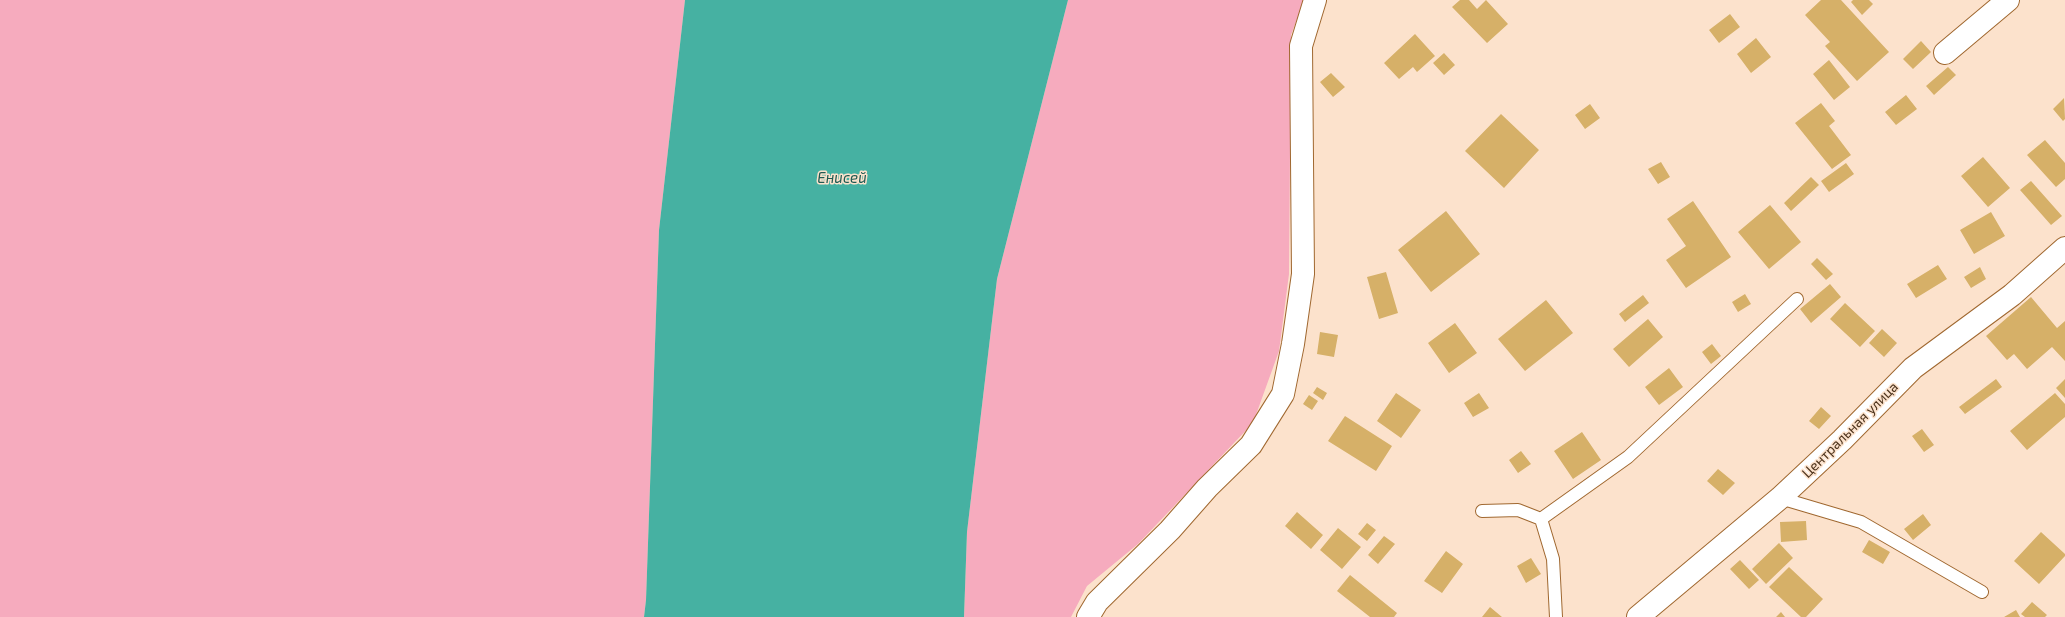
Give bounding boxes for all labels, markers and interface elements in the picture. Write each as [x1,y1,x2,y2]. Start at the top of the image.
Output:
water label: Енисей [817,169,867,187]
street label: Центральная улица [1798,378,1902,482]

